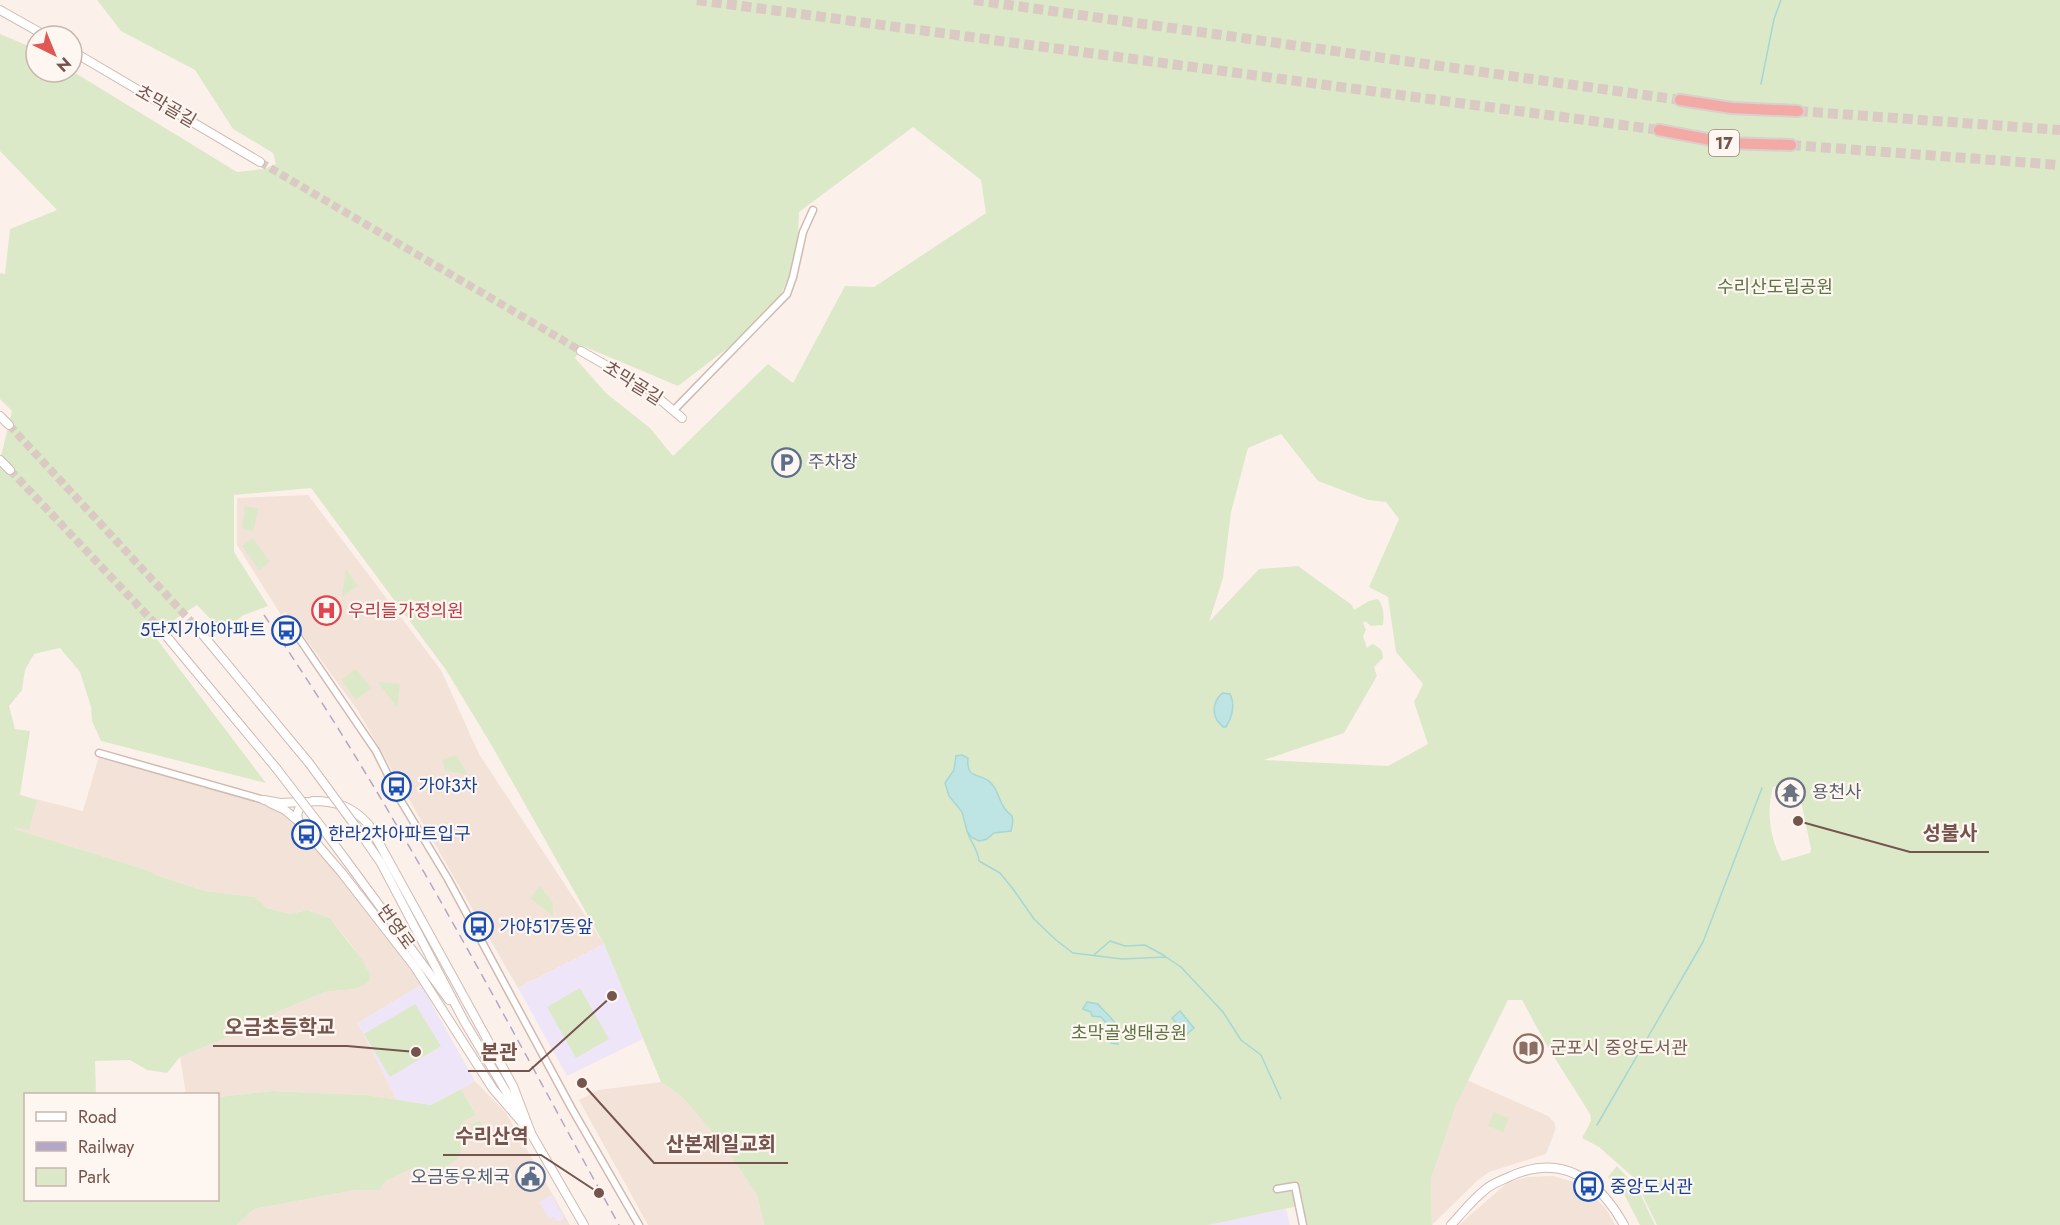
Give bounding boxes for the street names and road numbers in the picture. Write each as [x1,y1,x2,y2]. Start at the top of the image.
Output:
street label: 초막골길 [131,78,201,134]
road number: 17 [1709,130,1739,156]
street label: 초막골길 [598,354,668,412]
street label: 번영로 [371,899,421,955]

